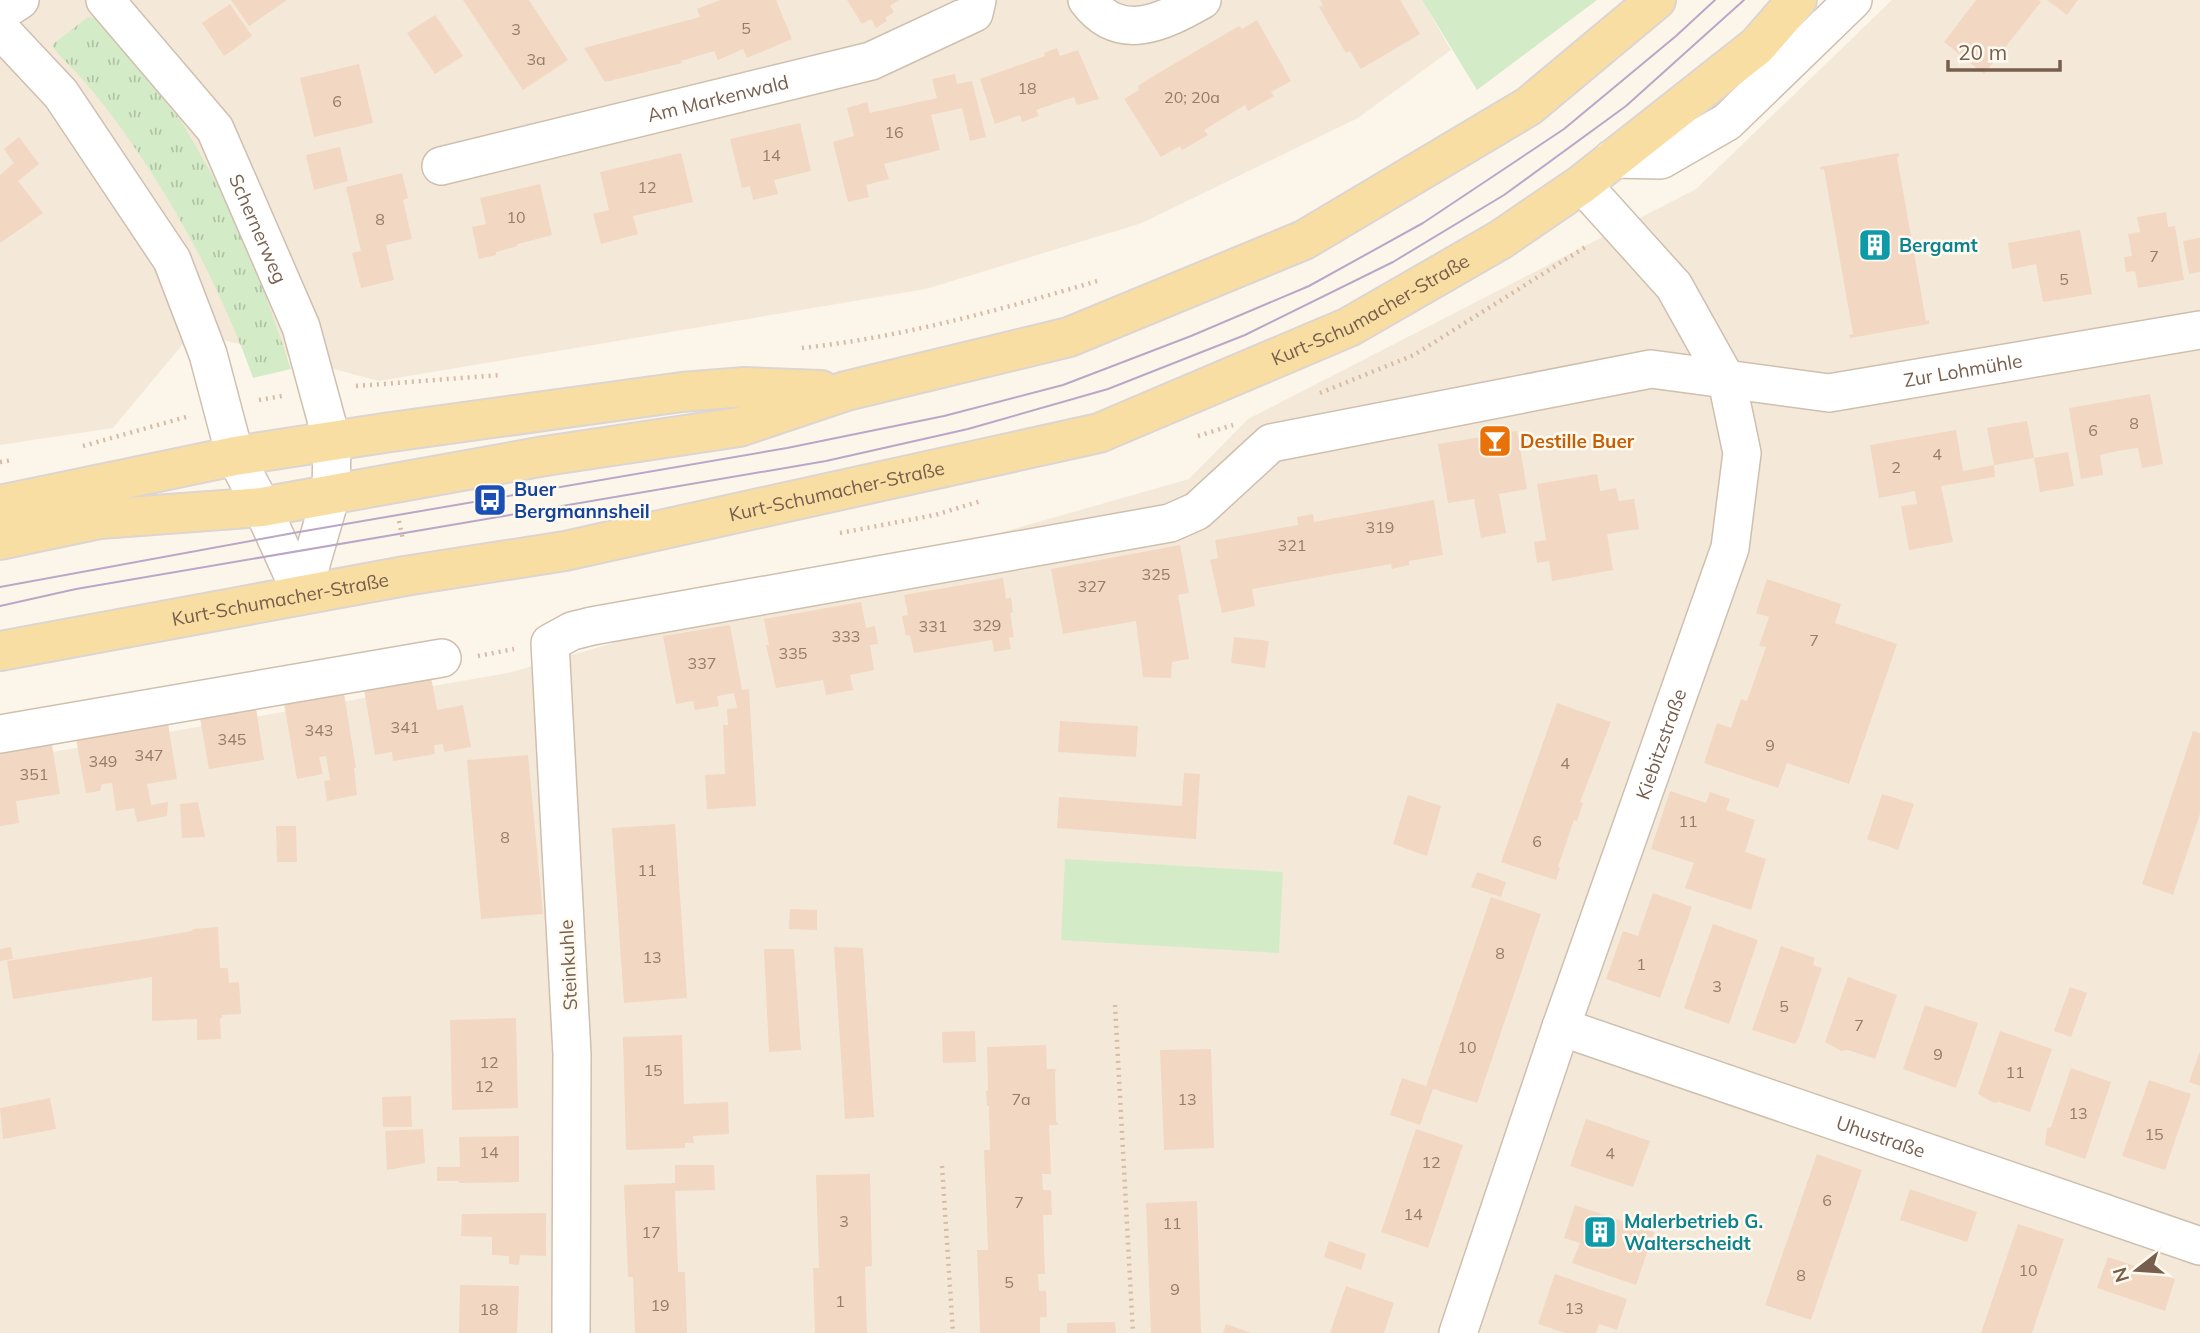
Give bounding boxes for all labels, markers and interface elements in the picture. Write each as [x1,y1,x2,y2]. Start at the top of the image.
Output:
house number: 5 [741,18,751,38]
house number: 3 [511,19,521,39]
scale bar [1948,28,2060,72]
text: 20 m [1958,39,2007,65]
house number: 3a [526,49,546,69]
street label: Am Markenwald [645,70,791,127]
house number: 18 [1017,78,1037,98]
house number: 20; 20a [1164,87,1220,107]
house number: 6 [332,91,342,111]
house number: 16 [884,122,904,142]
house number: 14 [761,145,781,165]
street label: Schernerweg [224,170,292,287]
house number: 12 [637,177,657,197]
house number: 10 [506,207,526,227]
house number: 8 [375,209,385,229]
building icon: Bergamt [1856,226,1894,264]
place label: Bergamt [1899,233,1978,257]
house number: 7 [2149,246,2159,266]
street label: Kurt-Schumacher-Straße [1268,248,1474,371]
house number: 5 [2059,269,2069,289]
street label: Zur Lohmühle [1902,348,2024,392]
house number: 8 [2129,413,2139,433]
house number: 6 [2088,420,2098,440]
bar icon: Destille Buer [1476,422,1514,460]
place label: Destille Buer [1520,429,1635,453]
house number: 4 [1932,444,1942,464]
street label: Kurt-Schumacher-Straße [727,456,947,526]
house number: 2 [1891,457,1901,477]
place label: Buer Bergmannsheil [514,477,650,523]
bus stop icon: Buer Bergmannsheil [471,481,509,519]
house number: 319 [1366,517,1394,537]
house number: 321 [1278,535,1306,555]
house number: 325 [1142,564,1170,584]
street label: Kurt-Schumacher-Straße [170,567,391,631]
house number: 327 [1078,576,1106,596]
house number: 329 [973,615,1001,635]
house number: 331 [919,616,947,636]
house number: 333 [832,626,860,646]
house number: 7 [1809,630,1819,650]
house number: 335 [779,643,807,663]
house number: 337 [688,653,716,673]
street label: Kiebitzstraße [1630,685,1691,803]
house number: 341 [391,717,419,737]
house number: 343 [305,720,333,740]
house number: 345 [218,729,246,749]
house number: 9 [1765,735,1775,755]
house number: 347 [135,745,163,765]
house number: 349 [89,751,117,771]
house number: 4 [1560,753,1570,773]
house number: 351 [20,764,48,784]
house number: 11 [1678,811,1698,831]
house number: 8 [500,827,510,847]
house number: 6 [1532,831,1542,851]
house number: 11 [637,860,657,880]
street label: Steinkuhle [554,919,582,1011]
house number: 8 [1495,943,1505,963]
house number: 13 [642,947,662,967]
house number: 1 [1636,954,1646,974]
house number: 3 [1712,976,1722,996]
house number: 5 [1779,996,1789,1016]
house number: 7 [1854,1015,1864,1035]
house number: 10 [1457,1037,1477,1057]
house number: 9 [1933,1044,1943,1064]
house number: 12 [479,1052,499,1072]
house number: 15 [643,1060,663,1080]
house number: 11 [2005,1062,2025,1082]
house number: 12 [474,1076,494,1096]
house number: 7a [1011,1089,1031,1109]
house number: 13 [1177,1089,1197,1109]
house number: 13 [2068,1103,2088,1123]
street label: Uhustraße [1833,1110,1928,1163]
house number: 15 [2144,1124,2164,1144]
house number: 14 [479,1142,499,1162]
house number: 4 [1605,1143,1615,1163]
house number: 12 [1421,1152,1441,1172]
house number: 6 [1822,1190,1832,1210]
house number: 7 [1014,1192,1024,1212]
house number: 14 [1403,1204,1423,1224]
place label: Malerbetrieb G. Walterscheidt [1624,1209,1763,1255]
house number: 3 [839,1211,849,1231]
house number: 11 [1162,1213,1182,1233]
building icon: Malerbetrieb G. Walterscheidt [1581,1213,1619,1251]
house number: 17 [641,1222,661,1242]
north arrow [2102,1235,2172,1305]
house number: 10 [2018,1260,2038,1280]
house number: 8 [1796,1265,1806,1285]
text: N [2107,1265,2134,1285]
house number: 5 [1004,1272,1014,1292]
house number: 9 [1170,1279,1180,1299]
house number: 1 [835,1291,845,1311]
house number: 19 [650,1295,670,1315]
house number: 13 [1564,1298,1584,1318]
house number: 18 [479,1299,499,1319]

